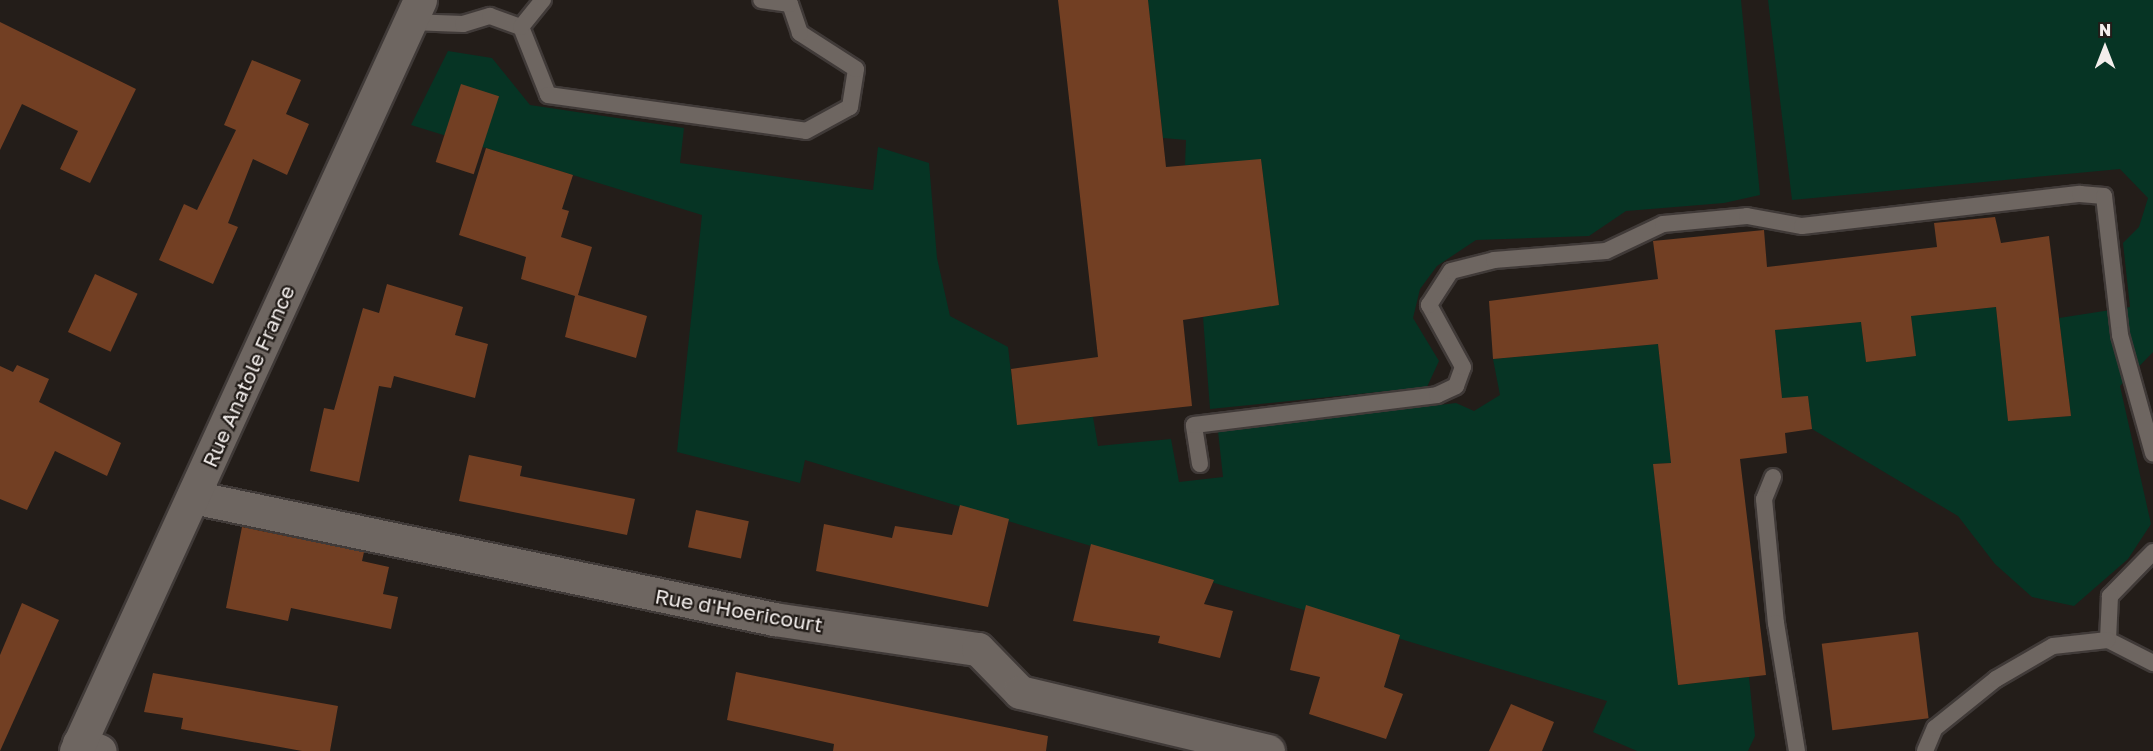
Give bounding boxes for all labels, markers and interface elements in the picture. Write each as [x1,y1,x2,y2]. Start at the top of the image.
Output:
north arrow [2075,18,2135,78]
text: N [2099,20,2111,40]
street label: Rue Anatole France [197,281,299,471]
street label: Rue d'Hoericourt [653,583,825,637]

